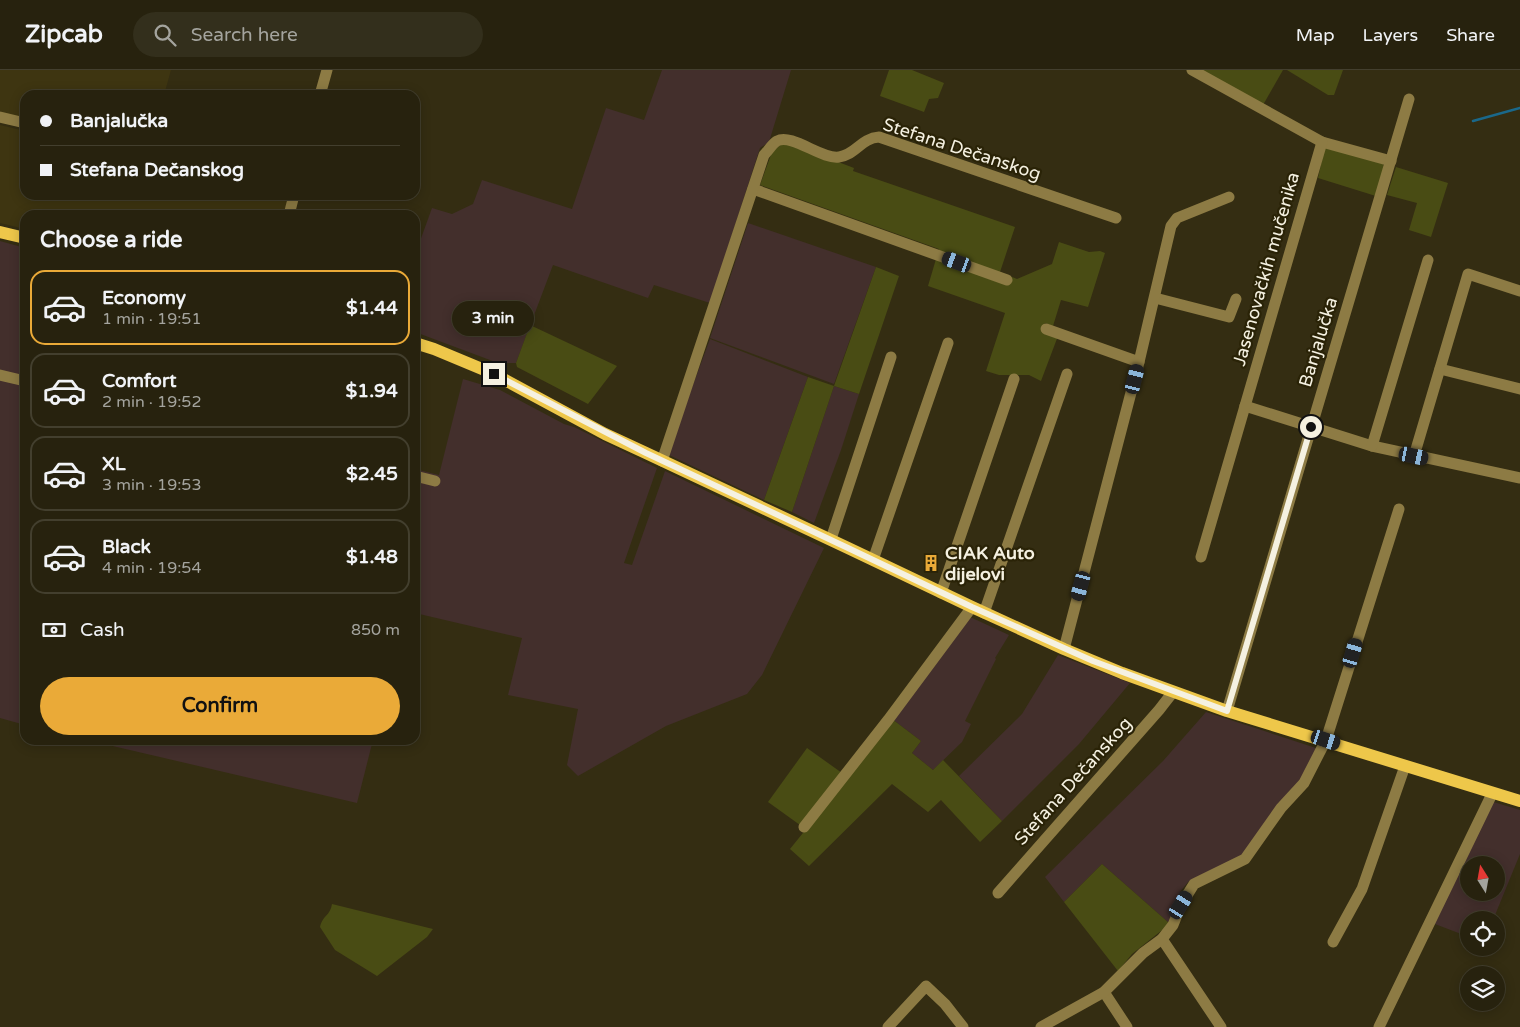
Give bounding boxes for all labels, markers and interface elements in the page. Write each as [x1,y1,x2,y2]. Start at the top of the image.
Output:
search box [133,12,483,57]
text: Zipcab [25,20,103,49]
icon: search [151,21,179,49]
text: Search here [191,24,298,46]
text: Map [1296,24,1335,46]
text: Layers [1363,24,1418,46]
text: Share [1446,24,1495,46]
text: Banjalučka [70,110,168,132]
street label: Stefana Dečanskog [880,113,1044,185]
text: Stefana Dečanskog [70,159,244,181]
street label: Jasenovačkih mučenika [1228,170,1304,368]
text: Choose a ride [40,227,183,253]
car [940,250,973,274]
icon: car [42,285,87,330]
text: Economy [102,287,186,309]
street label: Banjalučka [1294,294,1342,390]
text: $1.44 [346,297,398,319]
callout: 3 min [453,302,535,336]
text: 3 min [472,308,514,328]
text: 1 min · 19:51 [102,309,201,329]
route end [483,363,505,385]
car [1124,363,1145,395]
icon: car [42,368,87,413]
text: Comfort [102,370,176,392]
text: $1.94 [346,380,398,402]
text: 2 min · 19:52 [102,392,201,412]
route start [1300,416,1322,438]
car [1397,446,1430,466]
icon: car [42,451,87,496]
text: XL [102,453,126,475]
text: $2.45 [346,463,398,485]
text: 3 min · 19:53 [102,475,201,495]
icon: car [42,534,87,579]
text: Black [102,536,151,558]
place label: CIAK Auto dijelovi [945,542,1035,585]
text: $1.48 [346,546,398,568]
building icon: CIAK Auto dijelovi [921,553,941,573]
text: 4 min · 19:54 [102,558,201,578]
car [1069,570,1092,602]
icon: cash [40,616,68,644]
text: Cash [80,619,125,641]
text: 850 m [351,620,400,640]
car [1341,636,1364,670]
button: Confirm [40,677,400,735]
street label: Stefana Dečanskog [1010,712,1136,850]
car [1309,728,1342,752]
north arrow [1460,856,1505,901]
map controls [1460,856,1505,1011]
car [1166,888,1195,922]
button: locate [1460,911,1505,956]
button: layers [1460,966,1505,1011]

